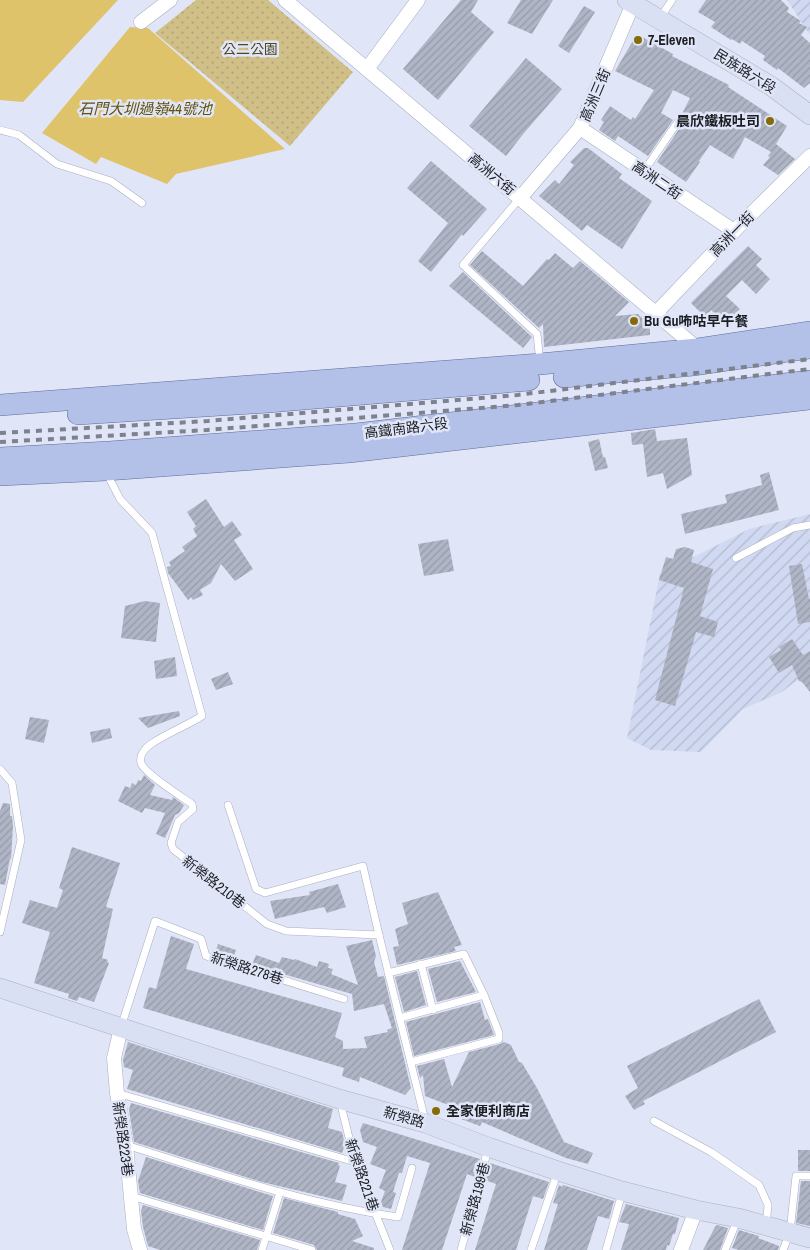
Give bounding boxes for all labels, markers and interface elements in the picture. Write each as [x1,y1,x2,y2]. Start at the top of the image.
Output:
place label: 7-Eleven [648,31,695,49]
marker: 7-Eleven [632,34,644,46]
park label: 公二公園 [222,40,278,58]
street label: 民族路六段 [711,45,779,97]
street label: 高洲三街 [576,66,614,124]
water label: 石門大圳過嶺44號池 [78,98,214,119]
place label: 晨欣鐵板吐司 [676,112,760,130]
marker: 晨欣鐵板吐司 [764,115,776,127]
street label: 高洲六街 [465,149,519,199]
street label: 高洲二街 [629,157,685,203]
street label: 高洲一街 [706,208,758,260]
place label: Bu Gu咘咕早午餐 [644,312,748,330]
marker: Bu Gu咘咕早午餐 [628,315,640,327]
street label: 高鐵南路六段 [363,414,449,442]
street label: 新榮路210巷 [179,852,249,912]
street label: 新榮路278巷 [208,948,286,988]
street label: 新榮路223巷 [109,1101,137,1177]
place label: 全家便利商店 [446,1102,530,1120]
street label: 新榮路 [381,1103,427,1131]
marker: 全家便利商店 [430,1105,442,1117]
street label: 新榮路221巷 [341,1137,383,1213]
street label: 新榮路199巷 [457,1160,493,1238]

